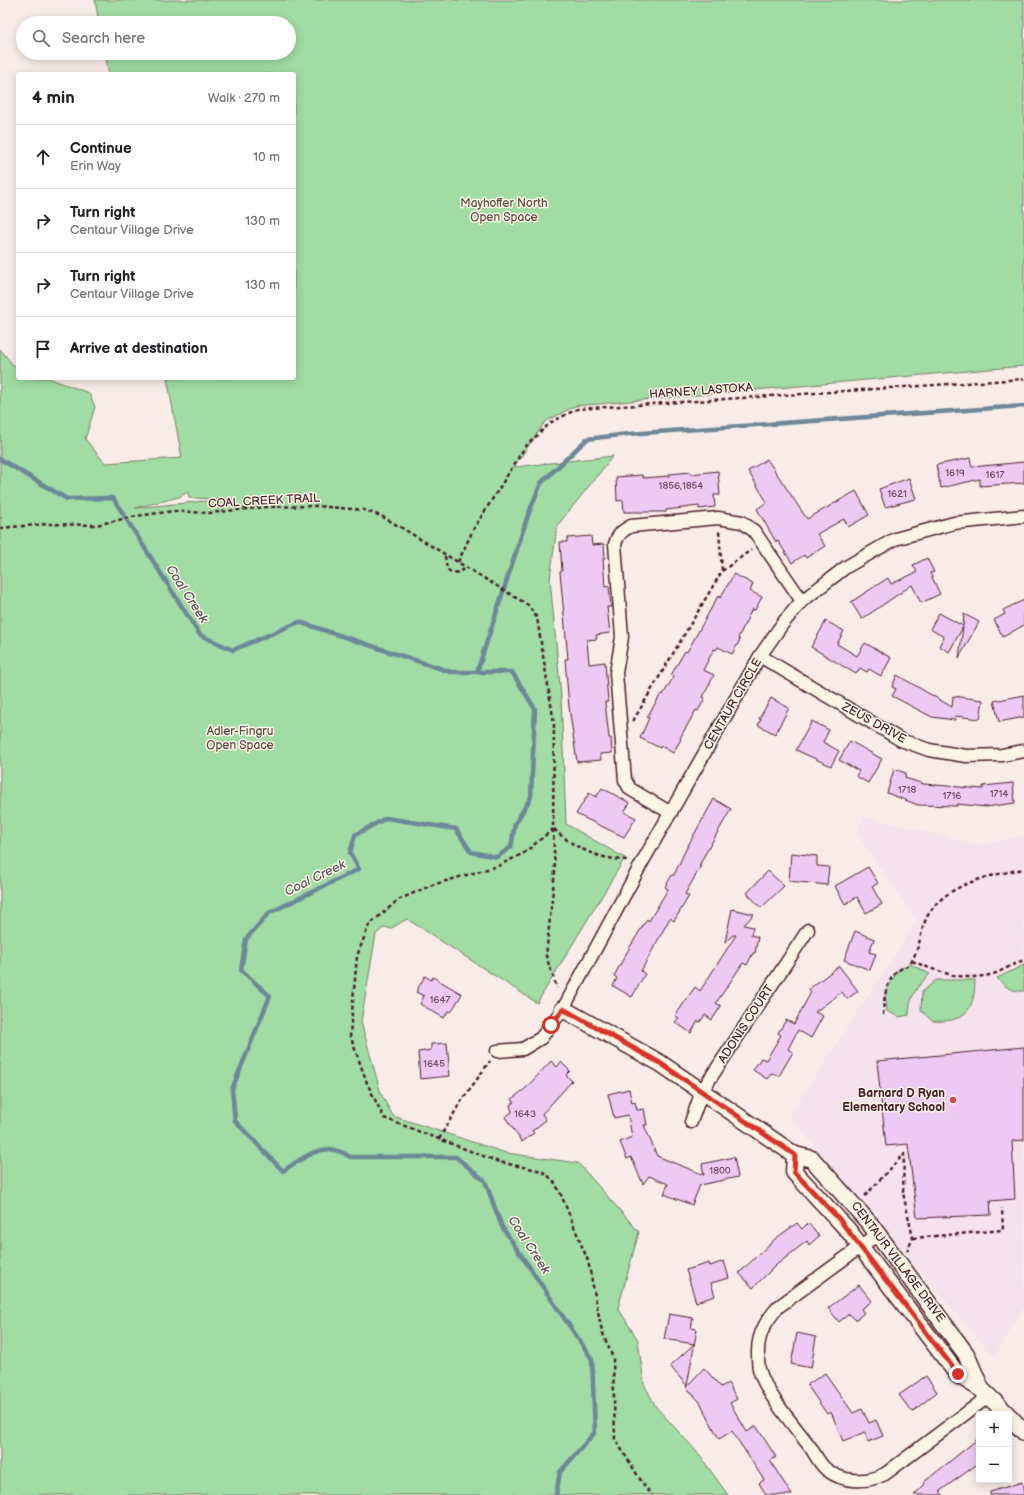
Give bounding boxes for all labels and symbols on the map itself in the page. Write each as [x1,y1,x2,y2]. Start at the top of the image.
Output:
park label: Mayhoffer North Open Space [460,196,548,225]
street label: HARNEY LASTOKA [649,380,754,402]
house number: 1619 [945,467,965,479]
house number: 1617 [986,469,1004,481]
house number: 1856,1854 [659,480,703,492]
house number: 1621 [887,488,907,500]
street label: COAL CREEK TRAIL [208,491,320,511]
water label: Coal Creek [162,562,212,627]
street label: CENTAUR CIRCLE [701,655,765,752]
street label: ZEUS DRIVE [838,699,909,747]
park label: Adler-Fingru Open Space [206,724,274,753]
house number: 1718 [898,784,916,796]
house number: 1714 [990,788,1008,800]
house number: 1716 [943,790,961,802]
water label: Coal Creek [282,856,349,900]
street label: ADONIS COURT [715,981,777,1066]
house number: 1647 [430,994,451,1006]
route start [542,1016,560,1034]
house number: 1645 [423,1058,445,1070]
place label: Barnard D Ryan Elementary School [842,1086,945,1115]
marker: Barnard D Ryan Elementary School [948,1095,958,1105]
house number: 1643 [514,1108,536,1120]
house number: 1800 [709,1165,731,1177]
street label: CENTAUR VILLAGE DRIVE [848,1199,948,1325]
water label: Coal Creek [504,1213,554,1278]
route end [949,1365,967,1383]

